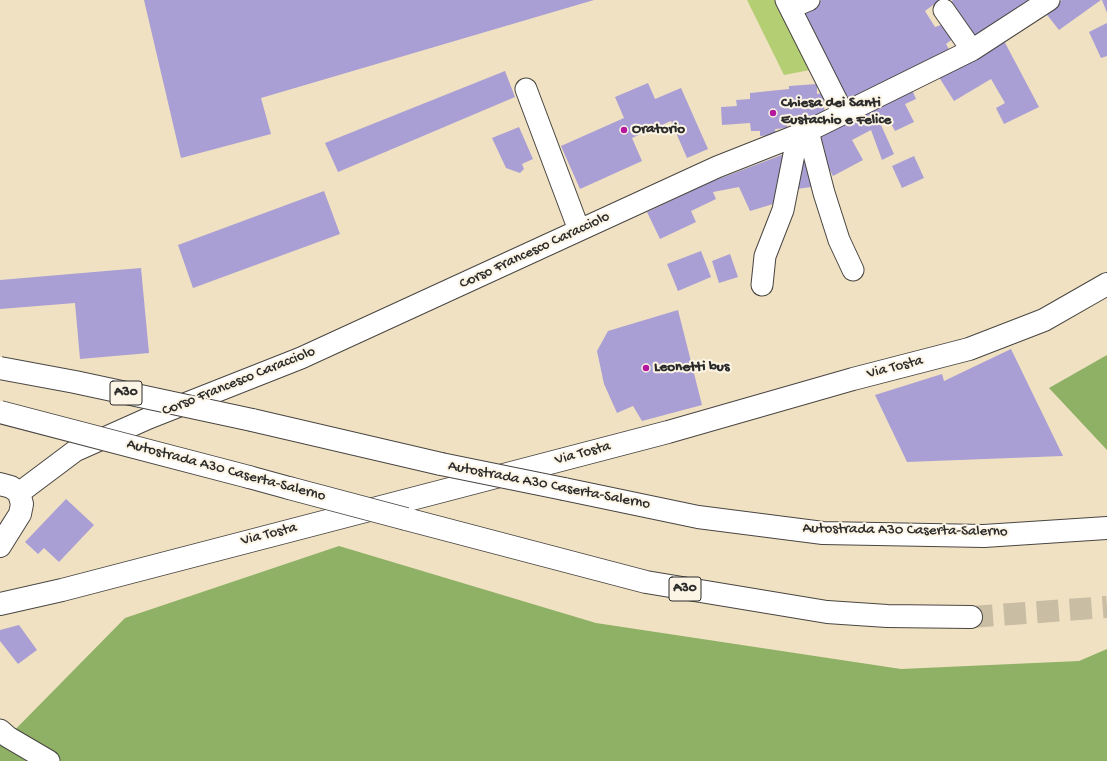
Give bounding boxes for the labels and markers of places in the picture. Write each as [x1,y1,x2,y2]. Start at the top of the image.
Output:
place label: Chiesa dei Santi Eustachio e Felice [781,95,891,130]
marker: Chiesa dei Santi Eustachio e Felice [768,108,778,118]
place label: Oratorio [632,121,685,139]
marker: Oratorio [619,125,629,135]
place label: Leonetti bus [654,359,729,377]
marker: Leonetti bus [641,363,651,373]

